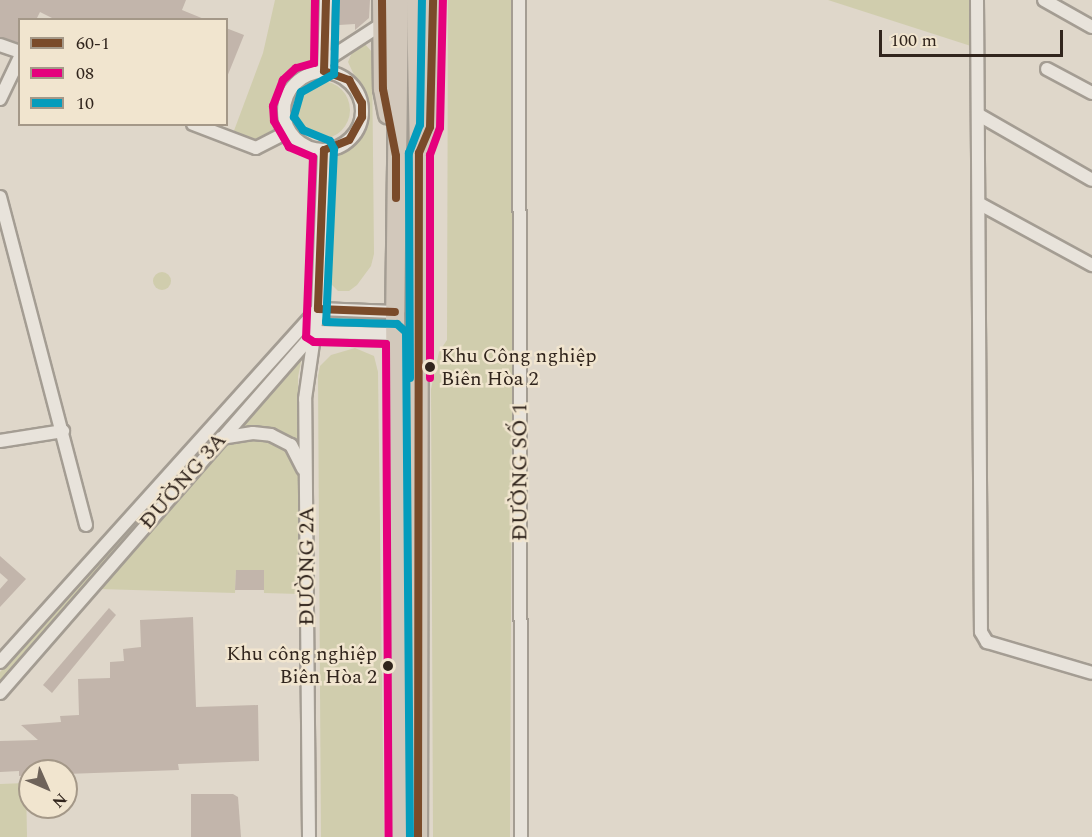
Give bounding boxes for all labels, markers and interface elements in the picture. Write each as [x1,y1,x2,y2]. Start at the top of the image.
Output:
legend [18,18,228,126]
scale bar [882,18,1066,56]
text: 100 m [890,27,937,54]
text: 60-1 [76,30,110,57]
text: 08 [76,60,94,87]
text: 10 [76,90,94,117]
place label: Khu Công nghiệp Biên Hòa 2 [441,344,597,391]
marker: Khu Công nghiệp Biên Hòa 2 [424,361,436,373]
street label: ĐƯỜNG SỐ 1 [507,403,533,541]
street label: ĐƯỜNG 3A [134,427,232,535]
street label: ĐƯỜNG 2A [294,506,320,626]
place label: Khu công nghiệp Biên Hòa 2 [226,642,377,689]
marker: Khu công nghiệp Biên Hòa 2 [382,660,394,672]
north arrow [18,759,78,819]
text: N [46,787,72,813]

